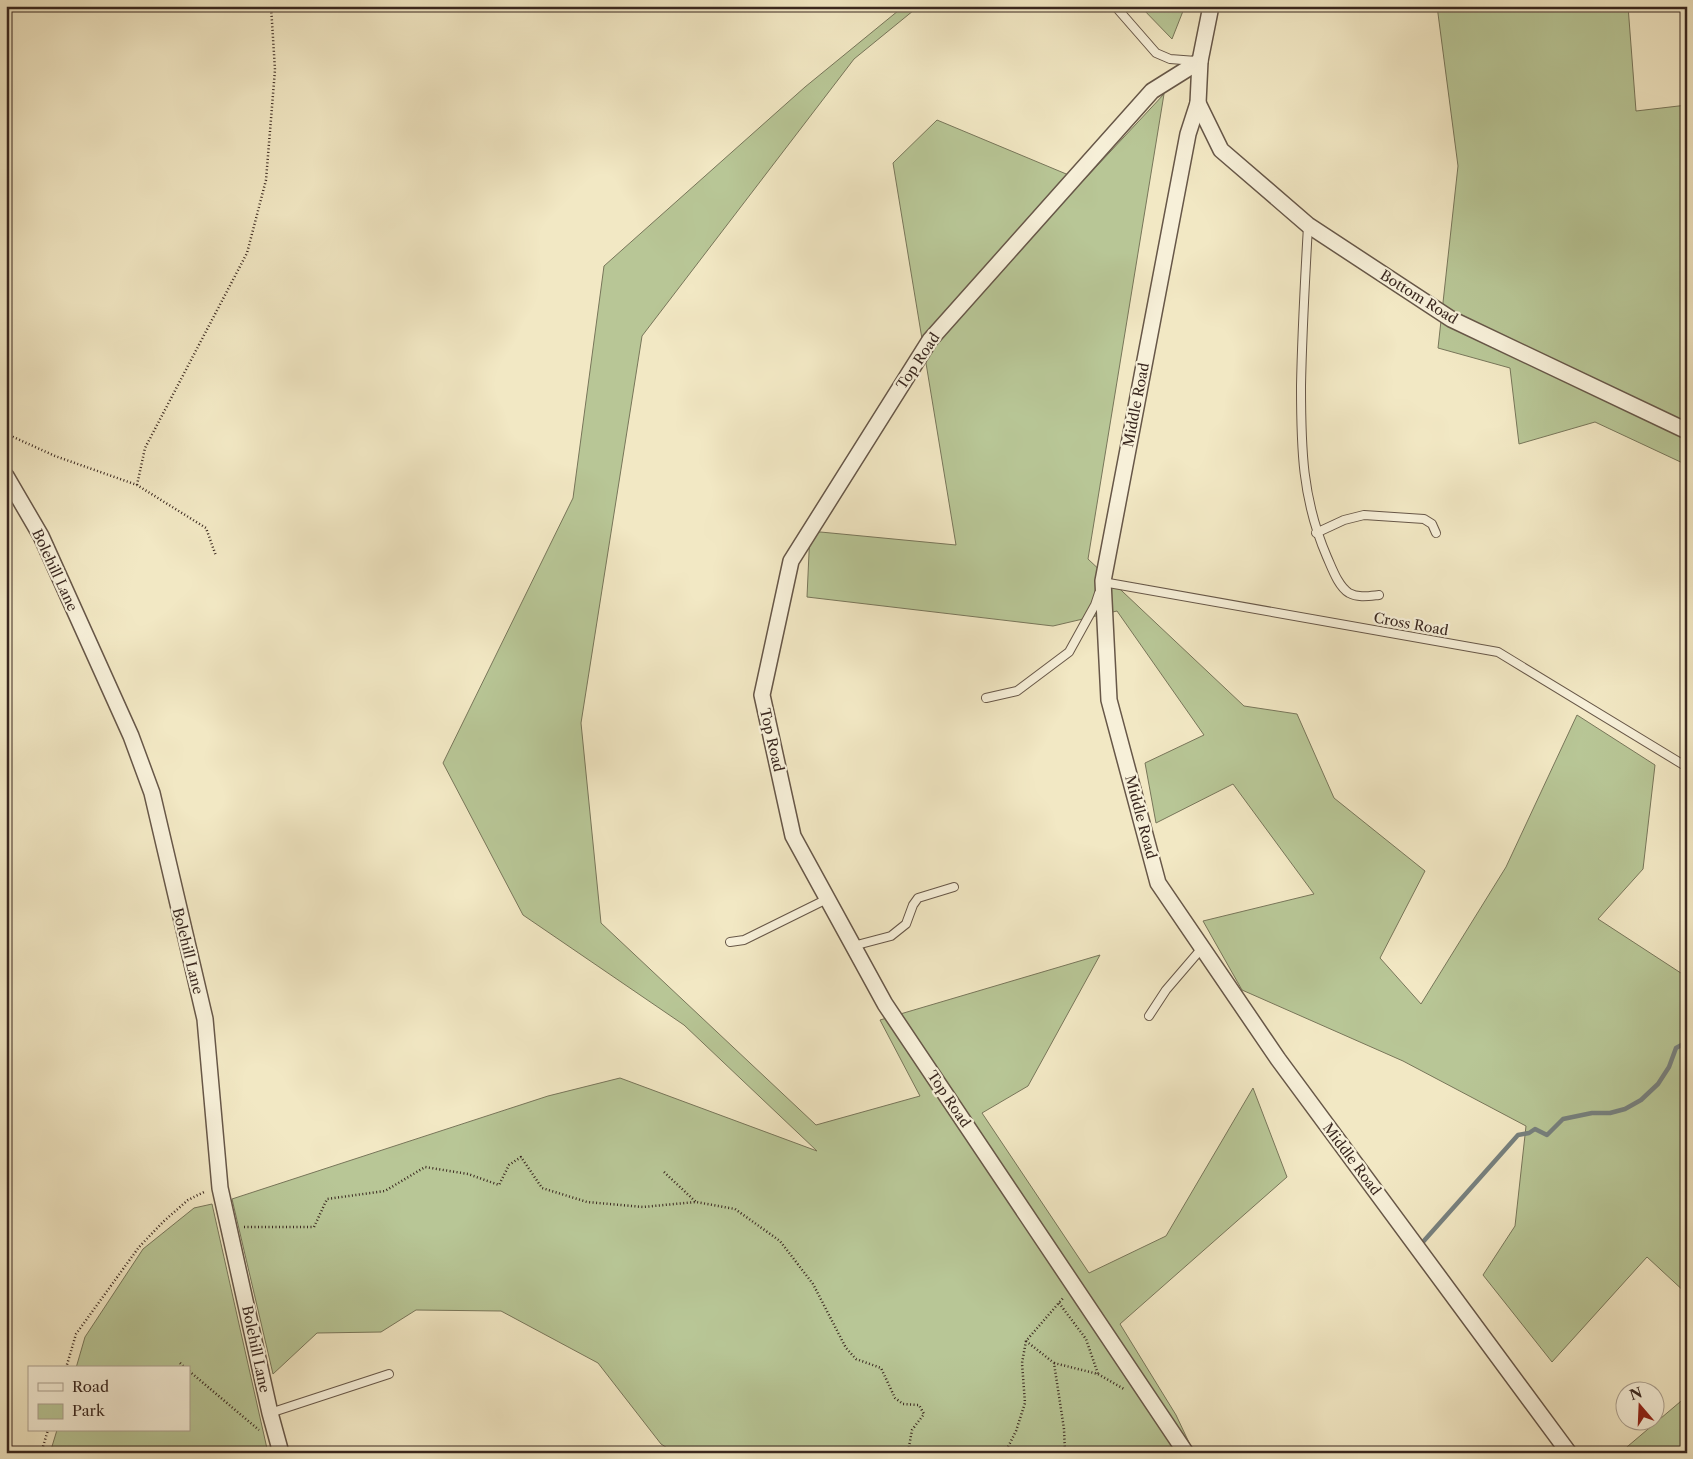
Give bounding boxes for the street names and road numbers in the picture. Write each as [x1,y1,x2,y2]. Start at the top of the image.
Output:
street label: Bottom Road [1377,266,1462,328]
street label: Top Road [892,329,944,393]
street label: Middle Road [1119,361,1153,449]
street label: Bolehill Lane [28,526,82,614]
street label: Cross Road [1372,609,1450,640]
street label: Top Road [756,706,788,774]
street label: Middle Road [1121,773,1161,861]
street label: Bolehill Lane [169,906,207,996]
street label: Top Road [923,1067,975,1131]
street label: Middle Road [1319,1119,1385,1199]
street label: Bolehill Lane [238,1304,274,1394]

